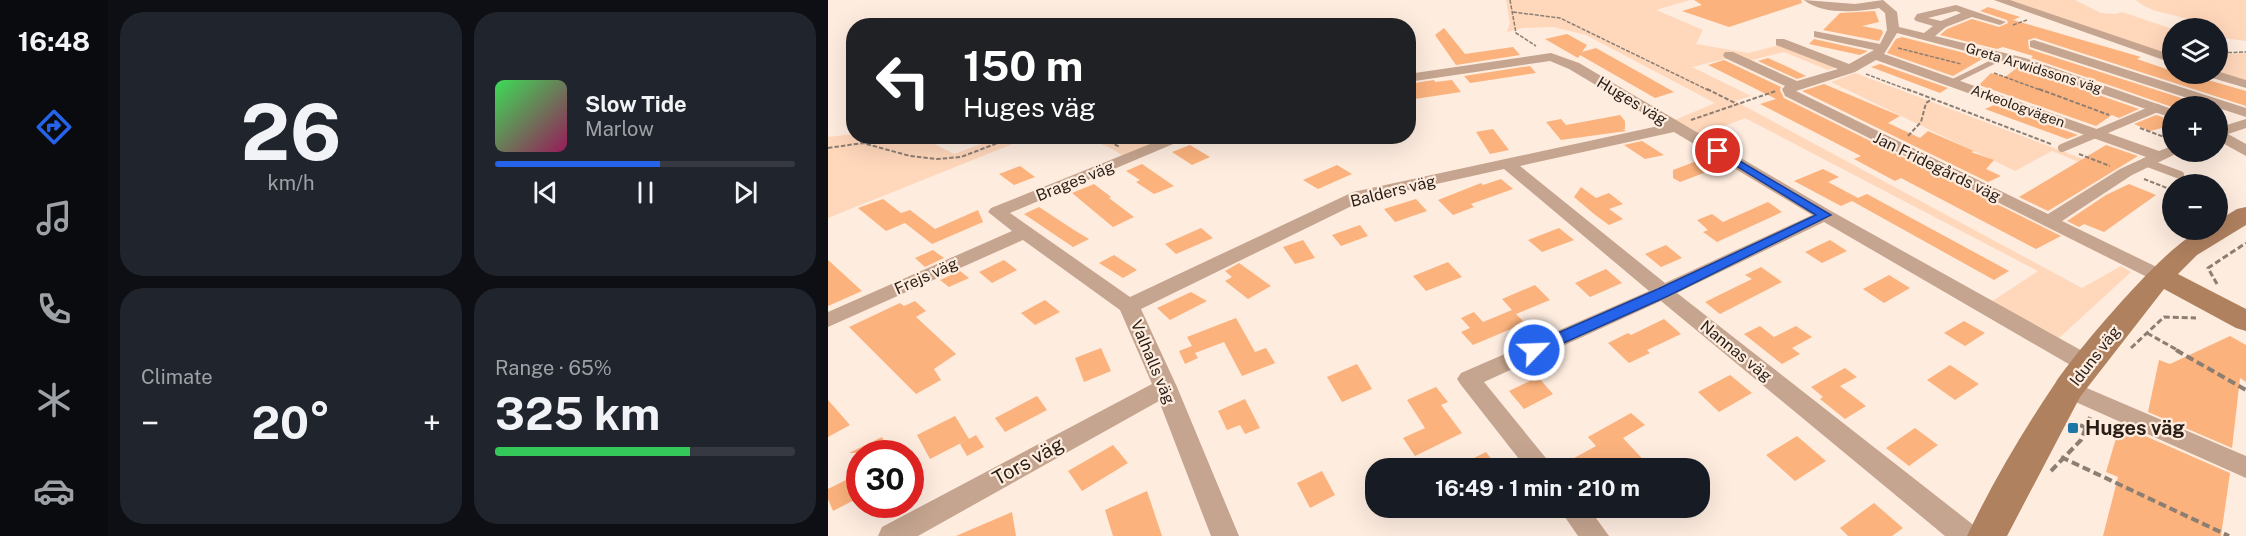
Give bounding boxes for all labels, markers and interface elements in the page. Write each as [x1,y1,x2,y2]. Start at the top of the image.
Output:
map controls [2162,18,2228,240]
button: layers [2162,18,2228,84]
text: 16:48 [18,25,90,57]
street label: Greta Arwidssons väg [1964,40,2104,96]
text: 150 m [963,41,1083,90]
icon: left [864,42,942,120]
street label: Huges väg [1593,73,1671,129]
street label: Arkeologvägen [1969,82,2067,130]
text: 26 [240,86,342,178]
text: Slow Tide [585,91,687,117]
text: Huges väg [963,91,1096,123]
button: + [2162,96,2228,162]
icon: directions [33,106,75,148]
text: Marlow [585,117,654,141]
pin [1692,125,1743,176]
street label: Jan Fridegårds väg [1870,128,2004,206]
icon: arrive [1701,134,1734,167]
street label: Brages väg [1033,157,1117,205]
text: km/h [267,171,315,195]
street label: Balders väg [1348,171,1438,211]
button: − [2162,174,2228,240]
icon: previous [529,176,562,209]
icon: pause [629,176,662,209]
icon: next [729,176,762,209]
icon: music [33,197,75,239]
street label: Frejs väg [891,254,961,298]
icon: phone [33,288,75,330]
street label: Nannas väg [1696,316,1776,386]
street label: Valhalls väg [1127,317,1179,407]
position arrow [1502,318,1566,382]
street label: Iduns väg [2066,322,2124,390]
text: Range · 65% [495,356,612,380]
text: Climate [141,365,213,389]
icon: climate [33,379,75,421]
text: 325 km [495,387,660,440]
text: 20° [252,396,330,449]
text: − [141,404,159,442]
text: + [423,404,441,442]
place label: Huges väg [2085,416,2185,440]
marker: Huges väg [2066,421,2080,435]
street label: Tors väg [988,432,1068,490]
speed limit sign: 30 [846,440,924,518]
icon: car [33,470,75,512]
text: 16:49 · 1 min · 210 m [1435,475,1640,501]

